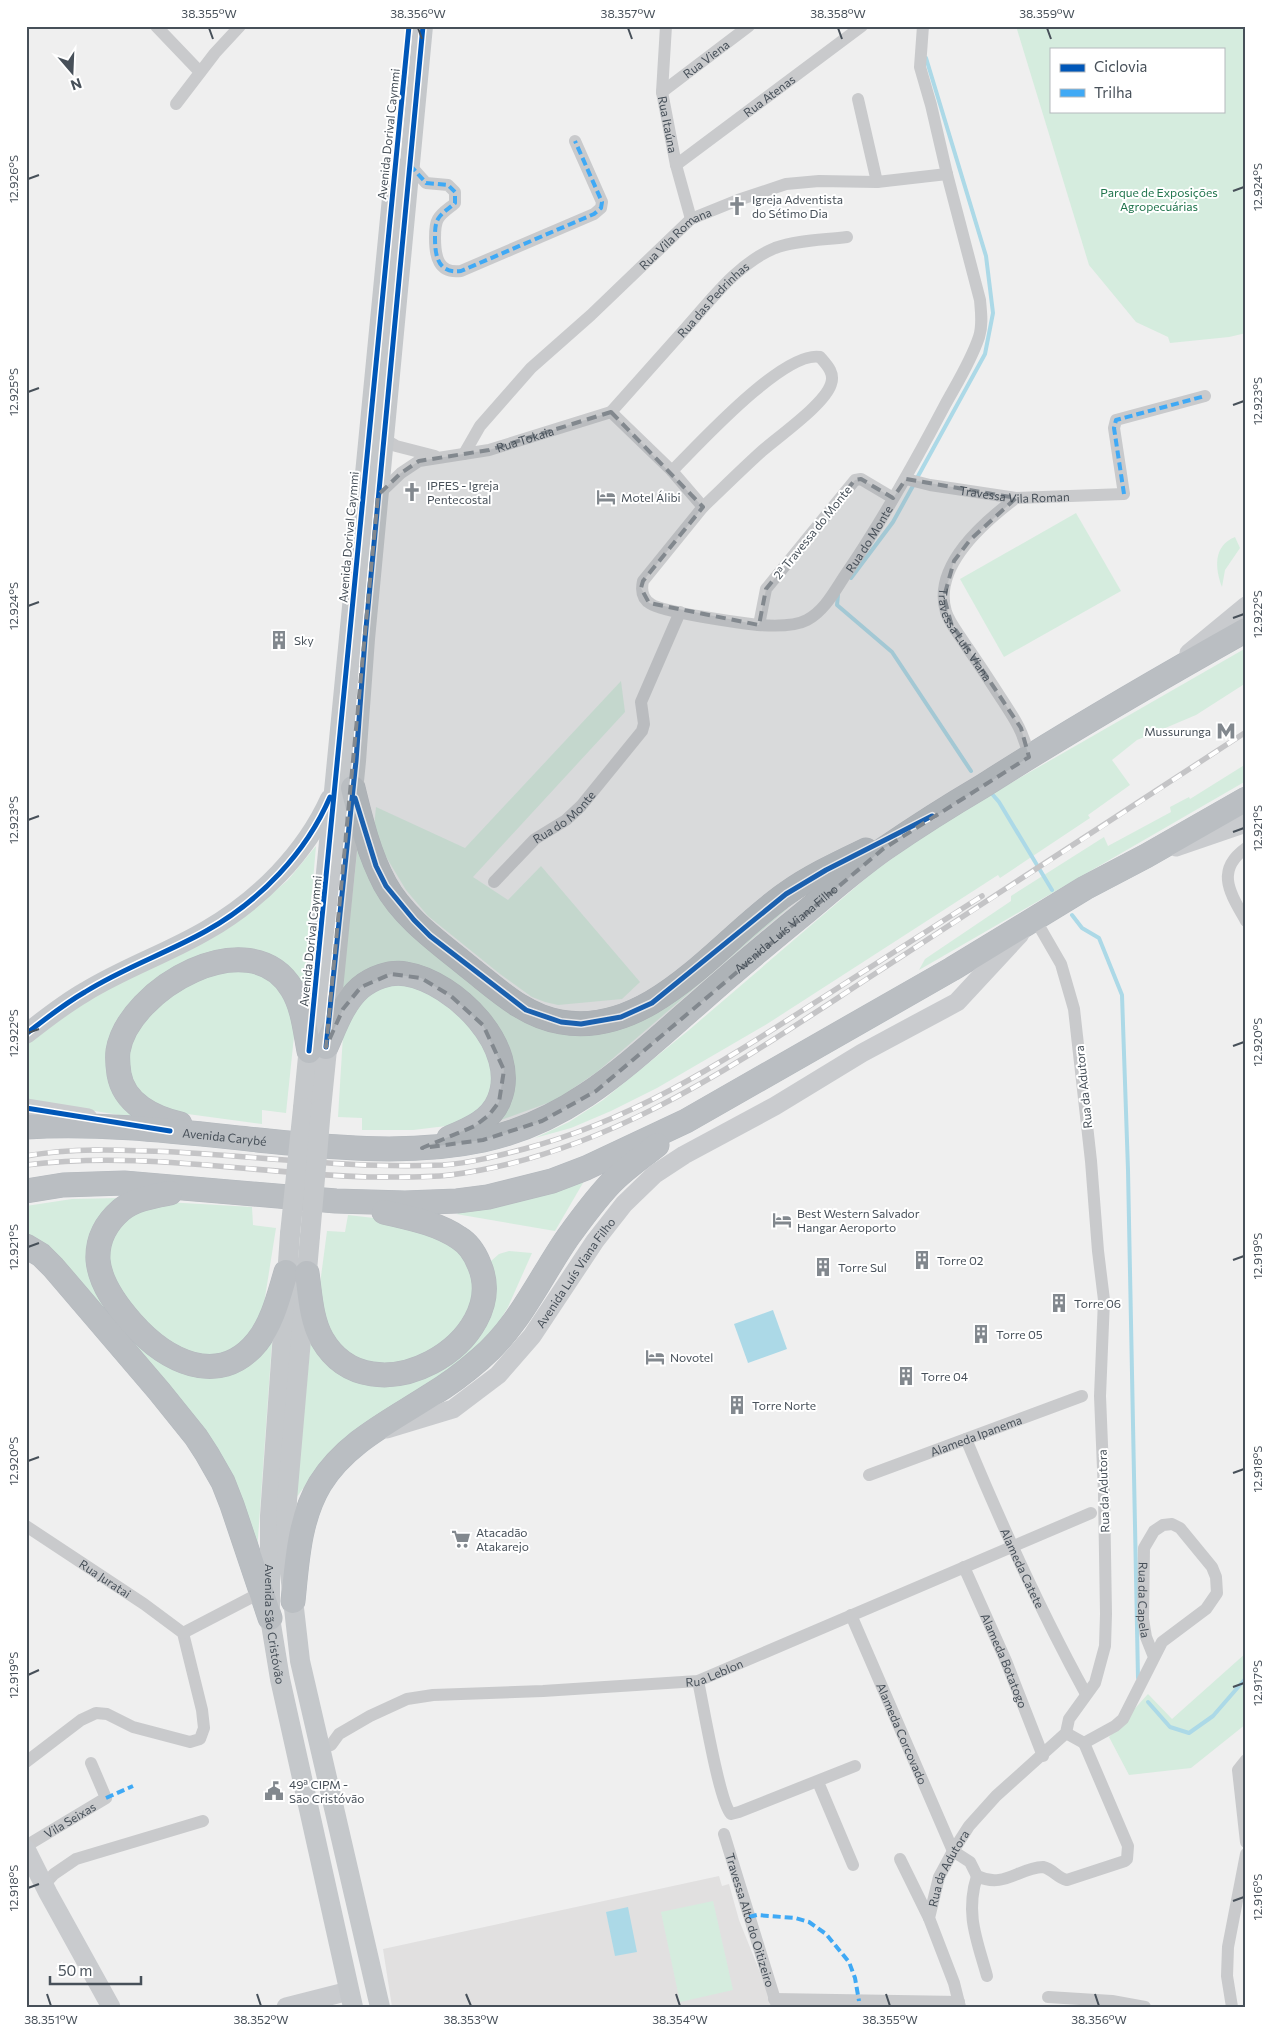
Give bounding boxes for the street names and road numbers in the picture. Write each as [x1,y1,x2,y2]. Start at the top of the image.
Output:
street label: Rua Viena [680,37,732,81]
street label: Avenida Dorival Caymmi [374,68,402,200]
street label: Rua Atenas [740,72,798,119]
street label: Rua Itaúna [656,95,681,154]
street label: Rua Vila Romana [636,205,713,272]
street label: Rua das Pedrinhas [674,259,752,340]
street label: Rua Tokaia [495,423,555,454]
street label: Avenida Dorival Caymmi [335,471,361,603]
street label: 2ª Travessa do Monte [770,483,854,581]
street label: Travessa Vila Roman [958,483,1070,505]
street label: Rua do Monte [842,503,895,575]
street label: Travessa Luís Viana [936,587,995,684]
street label: Rua do Monte [530,788,598,846]
street label: Avenida Dorival Caymmi [296,875,324,1007]
street label: Avenida Luís Viana Filho [731,881,840,975]
street label: Rua da Adutora [1072,1045,1094,1129]
street label: Avenida Carybé [182,1125,267,1148]
street label: Avenida Luís Viana Filho [533,1215,618,1330]
street label: Alameda Ipanema [928,1412,1024,1459]
street label: Rua da Adutora [1095,1449,1111,1533]
street label: Alameda Catete [998,1526,1048,1610]
street label: Rua Juratai [77,1556,134,1600]
street label: Rua da Capela [1136,1562,1153,1639]
street label: Avenida São Cristóvão [263,1564,288,1685]
street label: Alameda Botatogo [978,1611,1031,1710]
street label: Rua Leblon [685,1656,745,1689]
street label: Alameda Corcovado [874,1680,930,1786]
street label: Vila Seixas [41,1799,98,1841]
street label: Rua da Adutora [925,1827,972,1908]
street label: Travessa Alto do Oitizeiro [723,1851,778,1989]

